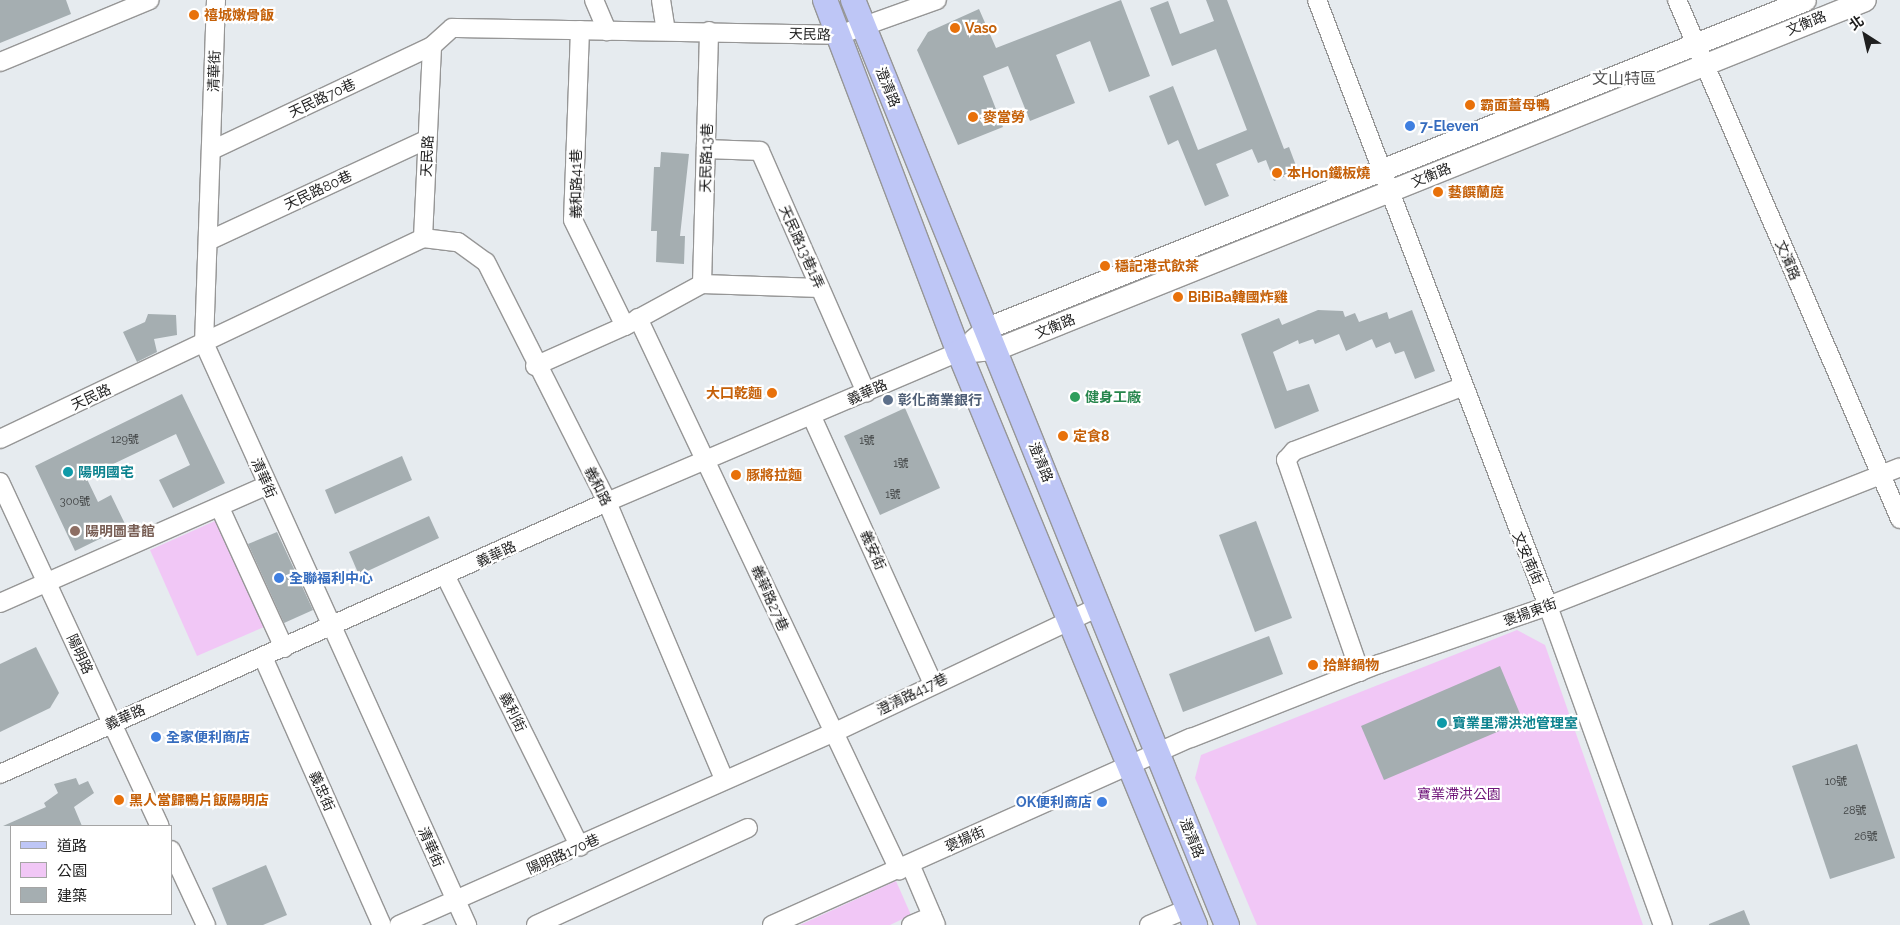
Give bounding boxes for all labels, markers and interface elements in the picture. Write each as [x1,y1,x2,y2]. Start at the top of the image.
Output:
place label: 禧城嫩骨飯 [204,7,274,23]
street label: 文衡路 [1783,7,1829,39]
marker: 禧城嫩骨飯 [188,9,200,21]
north arrow [1840,10,1890,60]
text: 北 [1846,12,1867,33]
place label: Vaso [965,20,997,36]
marker: Vaso [949,22,961,34]
street label: 天民路 [789,25,831,43]
street label: 清華街 [205,50,223,92]
street label: 澄清路 [872,64,904,110]
district label: 文山特區 [1592,69,1656,89]
street label: 天民路70巷 [286,75,358,121]
place label: 霸面薑母鴨 [1480,97,1550,113]
marker: 霸面薑母鴨 [1464,99,1476,111]
place label: 麥當勞 [983,109,1025,125]
marker: 麥當勞 [967,111,979,123]
place label: 7-Eleven [1420,118,1479,134]
marker: 7-Eleven [1404,120,1416,132]
street label: 天民路13巷 [696,123,716,193]
street label: 天民路 [418,135,436,177]
street label: 義和路41巷 [568,149,584,219]
street label: 文衡路 [1408,159,1454,191]
place label: 本Hon鐵板燒 [1287,165,1370,181]
street label: 天民路80巷 [281,167,355,213]
marker: 本Hon鐵板燒 [1271,167,1283,179]
place label: 藝饌蘭庭 [1448,184,1504,200]
marker: 藝饌蘭庭 [1432,186,1444,198]
street label: 天民路13巷1弄 [776,203,828,291]
street label: 文濱路 [1772,237,1804,283]
place label: 穩記港式飲茶 [1115,258,1199,274]
marker: 穩記港式飲茶 [1099,260,1111,272]
place label: BiBiBa韓國炸雞 [1188,289,1288,305]
marker: BiBiBa韓國炸雞 [1172,291,1184,303]
street label: 文衡路 [1032,310,1078,342]
street label: 義華路 [844,376,890,408]
street label: 天民路 [68,381,114,413]
place label: 大口乾麵 [706,385,762,401]
marker: 大口乾麵 [766,387,778,399]
place label: 健身工廠 [1085,389,1141,405]
marker: 健身工廠 [1069,391,1081,403]
place label: 彰化商業銀行 [898,392,982,408]
marker: 彰化商業銀行 [882,394,894,406]
place label: 定食8 [1073,428,1109,444]
marker: 定食8 [1057,430,1069,442]
house number: 129號 [111,433,139,447]
house number: 1號 [859,434,875,448]
street label: 澄清路 [1025,439,1057,485]
street label: 清華街 [248,455,280,501]
house number: 1號 [893,457,909,471]
street label: 義和路 [581,463,615,509]
place label: 陽明國宅 [78,464,134,480]
marker: 陽明國宅 [62,466,74,478]
place label: 豚將拉麵 [746,467,802,483]
marker: 豚將拉麵 [730,469,742,481]
house number: 1號 [885,488,901,502]
house number: 300號 [60,495,90,509]
place label: 陽明圖書館 [85,523,155,539]
marker: 陽明圖書館 [69,525,81,537]
street label: 義安街 [857,527,889,573]
street label: 文安南街 [1509,529,1547,587]
street label: 義華路 [473,538,519,570]
street label: 義華路27巷 [748,562,792,634]
place label: 全聯福利中心 [289,570,373,586]
marker: 全聯福利中心 [273,572,285,584]
street label: 褒揚東街 [1501,595,1559,629]
street label: 陽明路 [64,631,96,677]
place label: 拾鮮鍋物 [1323,657,1379,673]
marker: 拾鮮鍋物 [1307,659,1319,671]
street label: 澄清路417巷 [874,670,950,718]
street label: 義利街 [496,689,530,735]
street label: 義華路 [102,701,148,733]
place label: 寶業里滯洪池管理室 [1452,715,1578,731]
marker: 寶業里滯洪池管理室 [1436,717,1448,729]
place label: 全家便利商店 [166,729,250,745]
marker: 全家便利商店 [150,731,162,743]
street label: 義忠街 [306,768,338,814]
house number: 10號 [1825,775,1847,789]
park label: 寶業滯洪公園 [1417,786,1501,802]
place label: 黑人當歸鴨片飯陽明店 [129,792,269,808]
marker: 黑人當歸鴨片飯陽明店 [113,794,125,806]
place label: OK便利商店 [1016,794,1092,810]
marker: OK便利商店 [1096,796,1108,808]
house number: 28號 [1843,804,1867,818]
street label: 澄清路 [1176,815,1208,861]
street label: 褒揚街 [942,823,988,855]
street label: 清華街 [415,824,447,870]
legend [10,825,172,915]
street label: 陽明路170巷 [524,830,602,878]
house number: 26號 [1854,830,1878,844]
text: 道路 [57,837,87,855]
text: 公園 [57,862,87,880]
text: 建築 [57,887,87,905]

